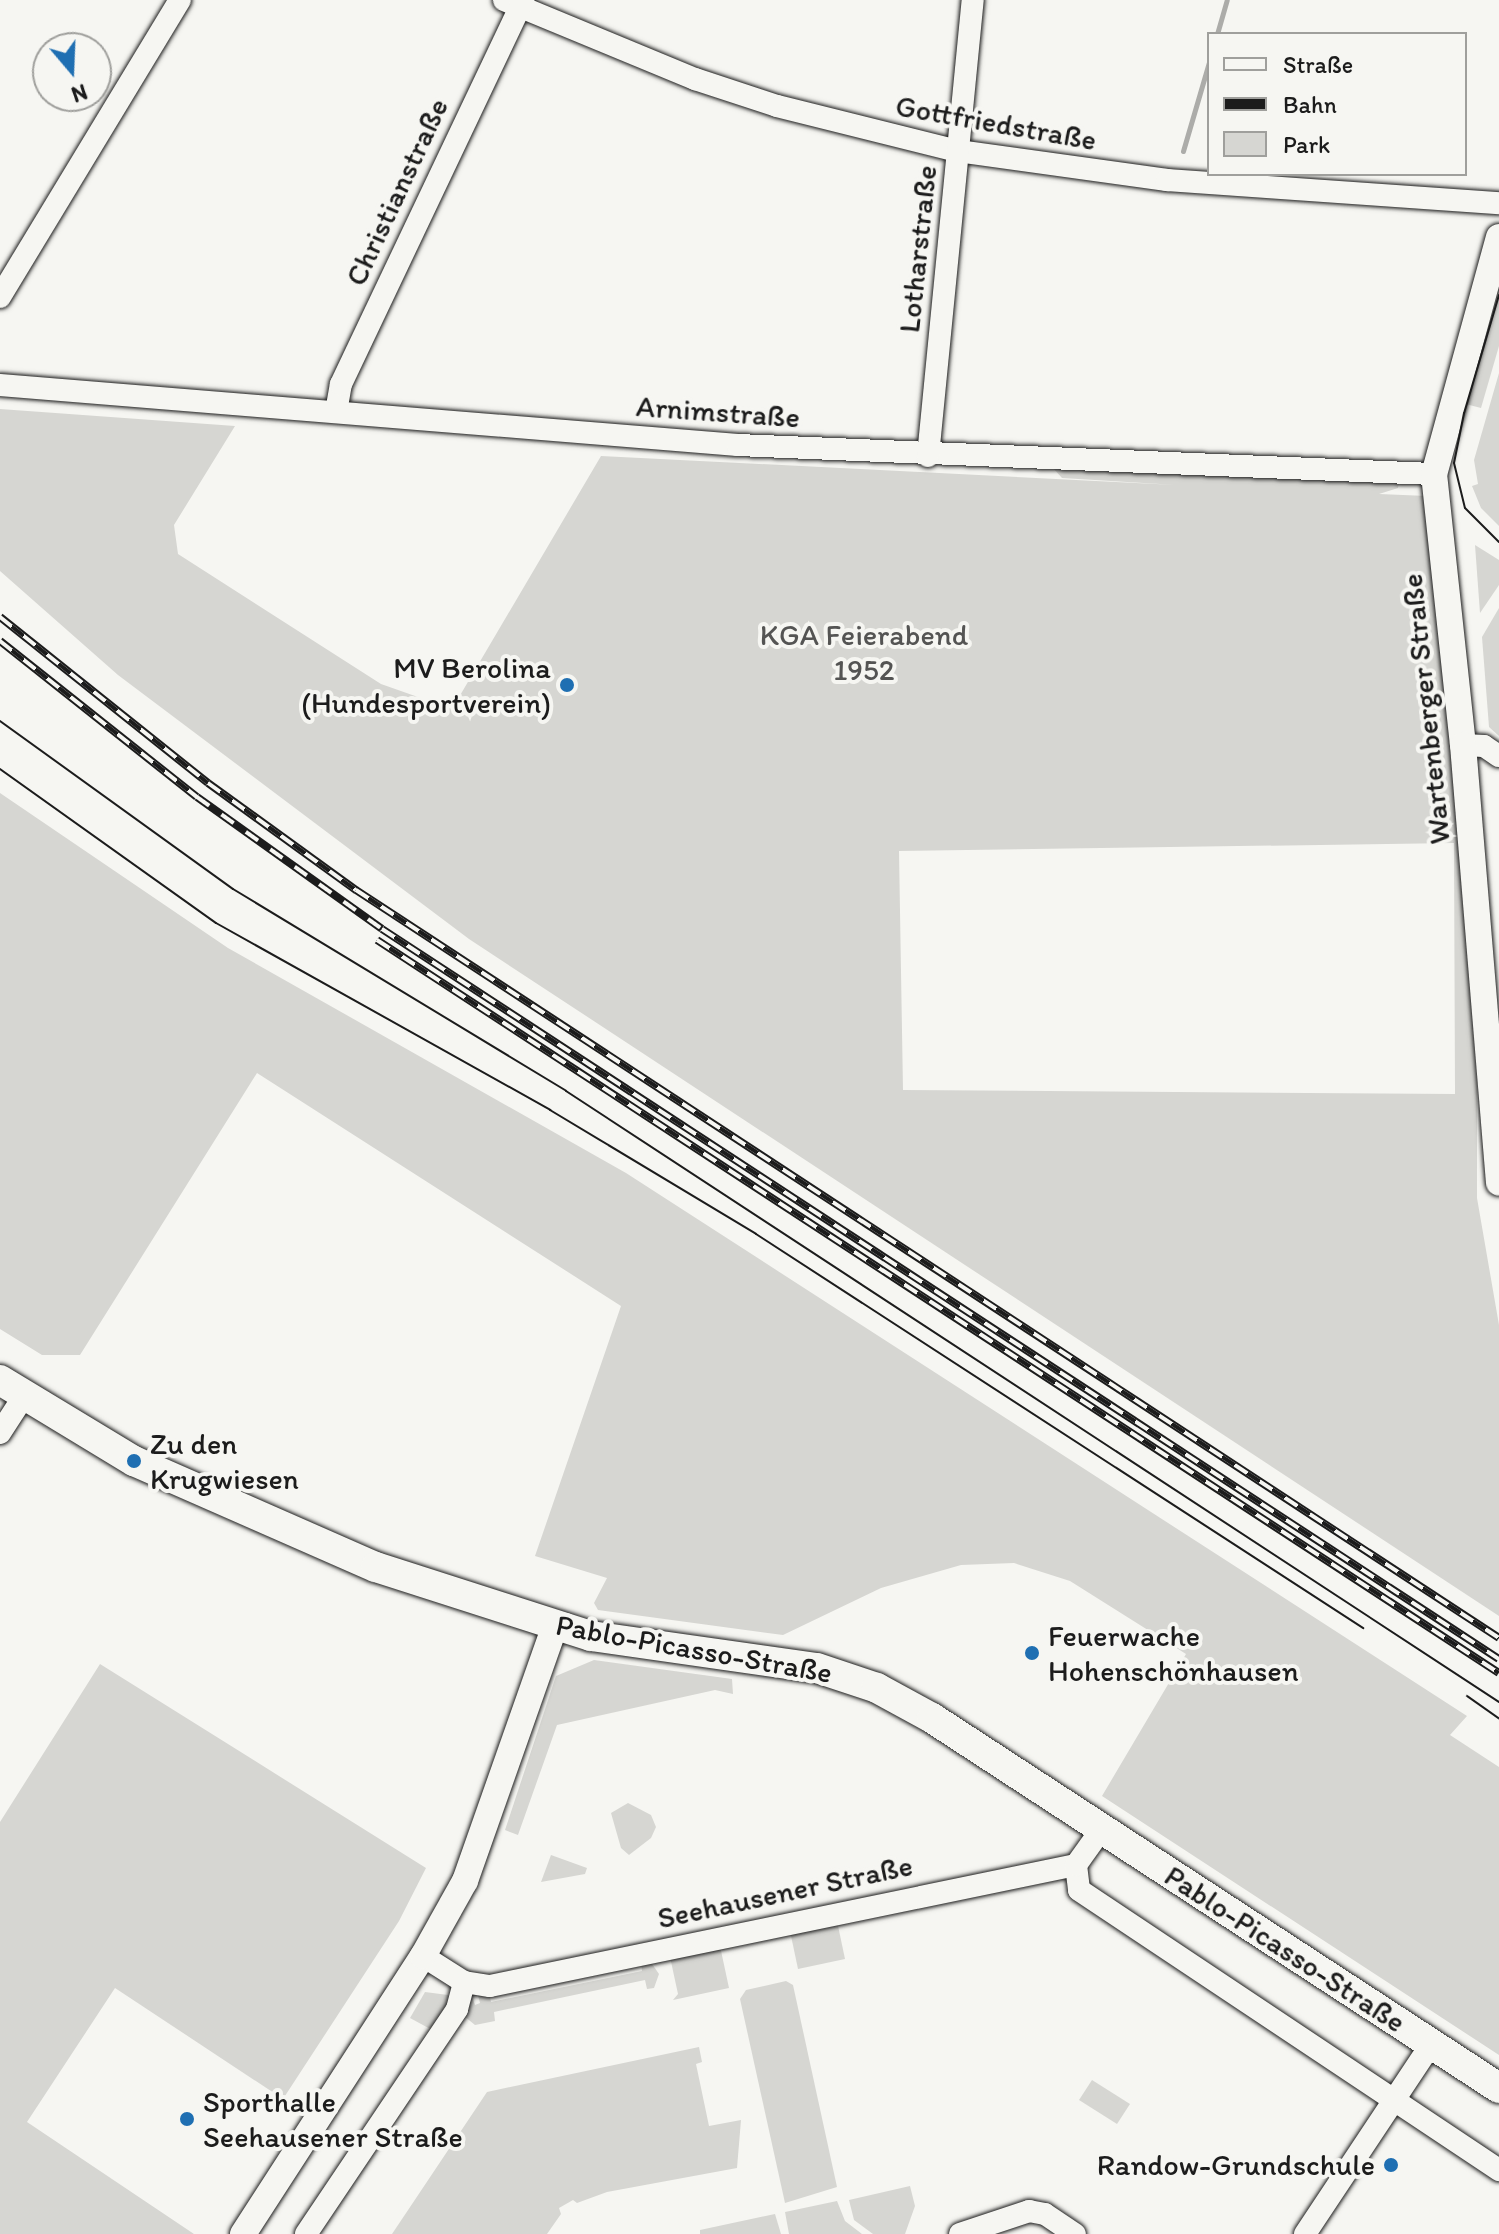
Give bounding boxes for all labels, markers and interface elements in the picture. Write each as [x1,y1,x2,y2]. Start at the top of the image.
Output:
north arrow [32,32,112,112]
legend [1207,32,1467,176]
text: Straße [1283,50,1353,79]
text: N [68,78,91,108]
street label: Gottfriedstraße [893,88,1099,158]
text: Bahn [1283,90,1337,119]
street label: Christianstraße [338,92,456,292]
text: Park [1283,130,1330,159]
street label: Lotharstraße [891,163,945,335]
street label: Arnimstraße [635,388,801,436]
street label: Wartenberger Straße [1394,572,1458,846]
park label: KGA Feierabend 1952 [760,617,968,688]
place label: MV Berolina (Hundesportverein) [301,650,551,720]
marker: MV Berolina (Hundesportverein) [558,676,576,694]
place label: Zu den Krugwiesen [150,1426,299,1496]
marker: Zu den Krugwiesen [125,1452,143,1470]
street label: Pablo-Picasso-Straße [553,1607,835,1691]
place label: Feuerwache Hohenschönhausen [1048,1618,1299,1688]
marker: Feuerwache Hohenschönhausen [1023,1644,1041,1662]
street label: Seehausener Straße [655,1847,915,1937]
street label: Pablo-Picasso-Straße [1158,1858,1412,2040]
place label: Sporthalle Seehausener Straße [203,2084,462,2154]
marker: Sporthalle Seehausener Straße [178,2110,196,2128]
place label: Randow-Grundschule [1097,2147,1375,2183]
marker: Randow-Grundschule [1382,2156,1400,2174]

